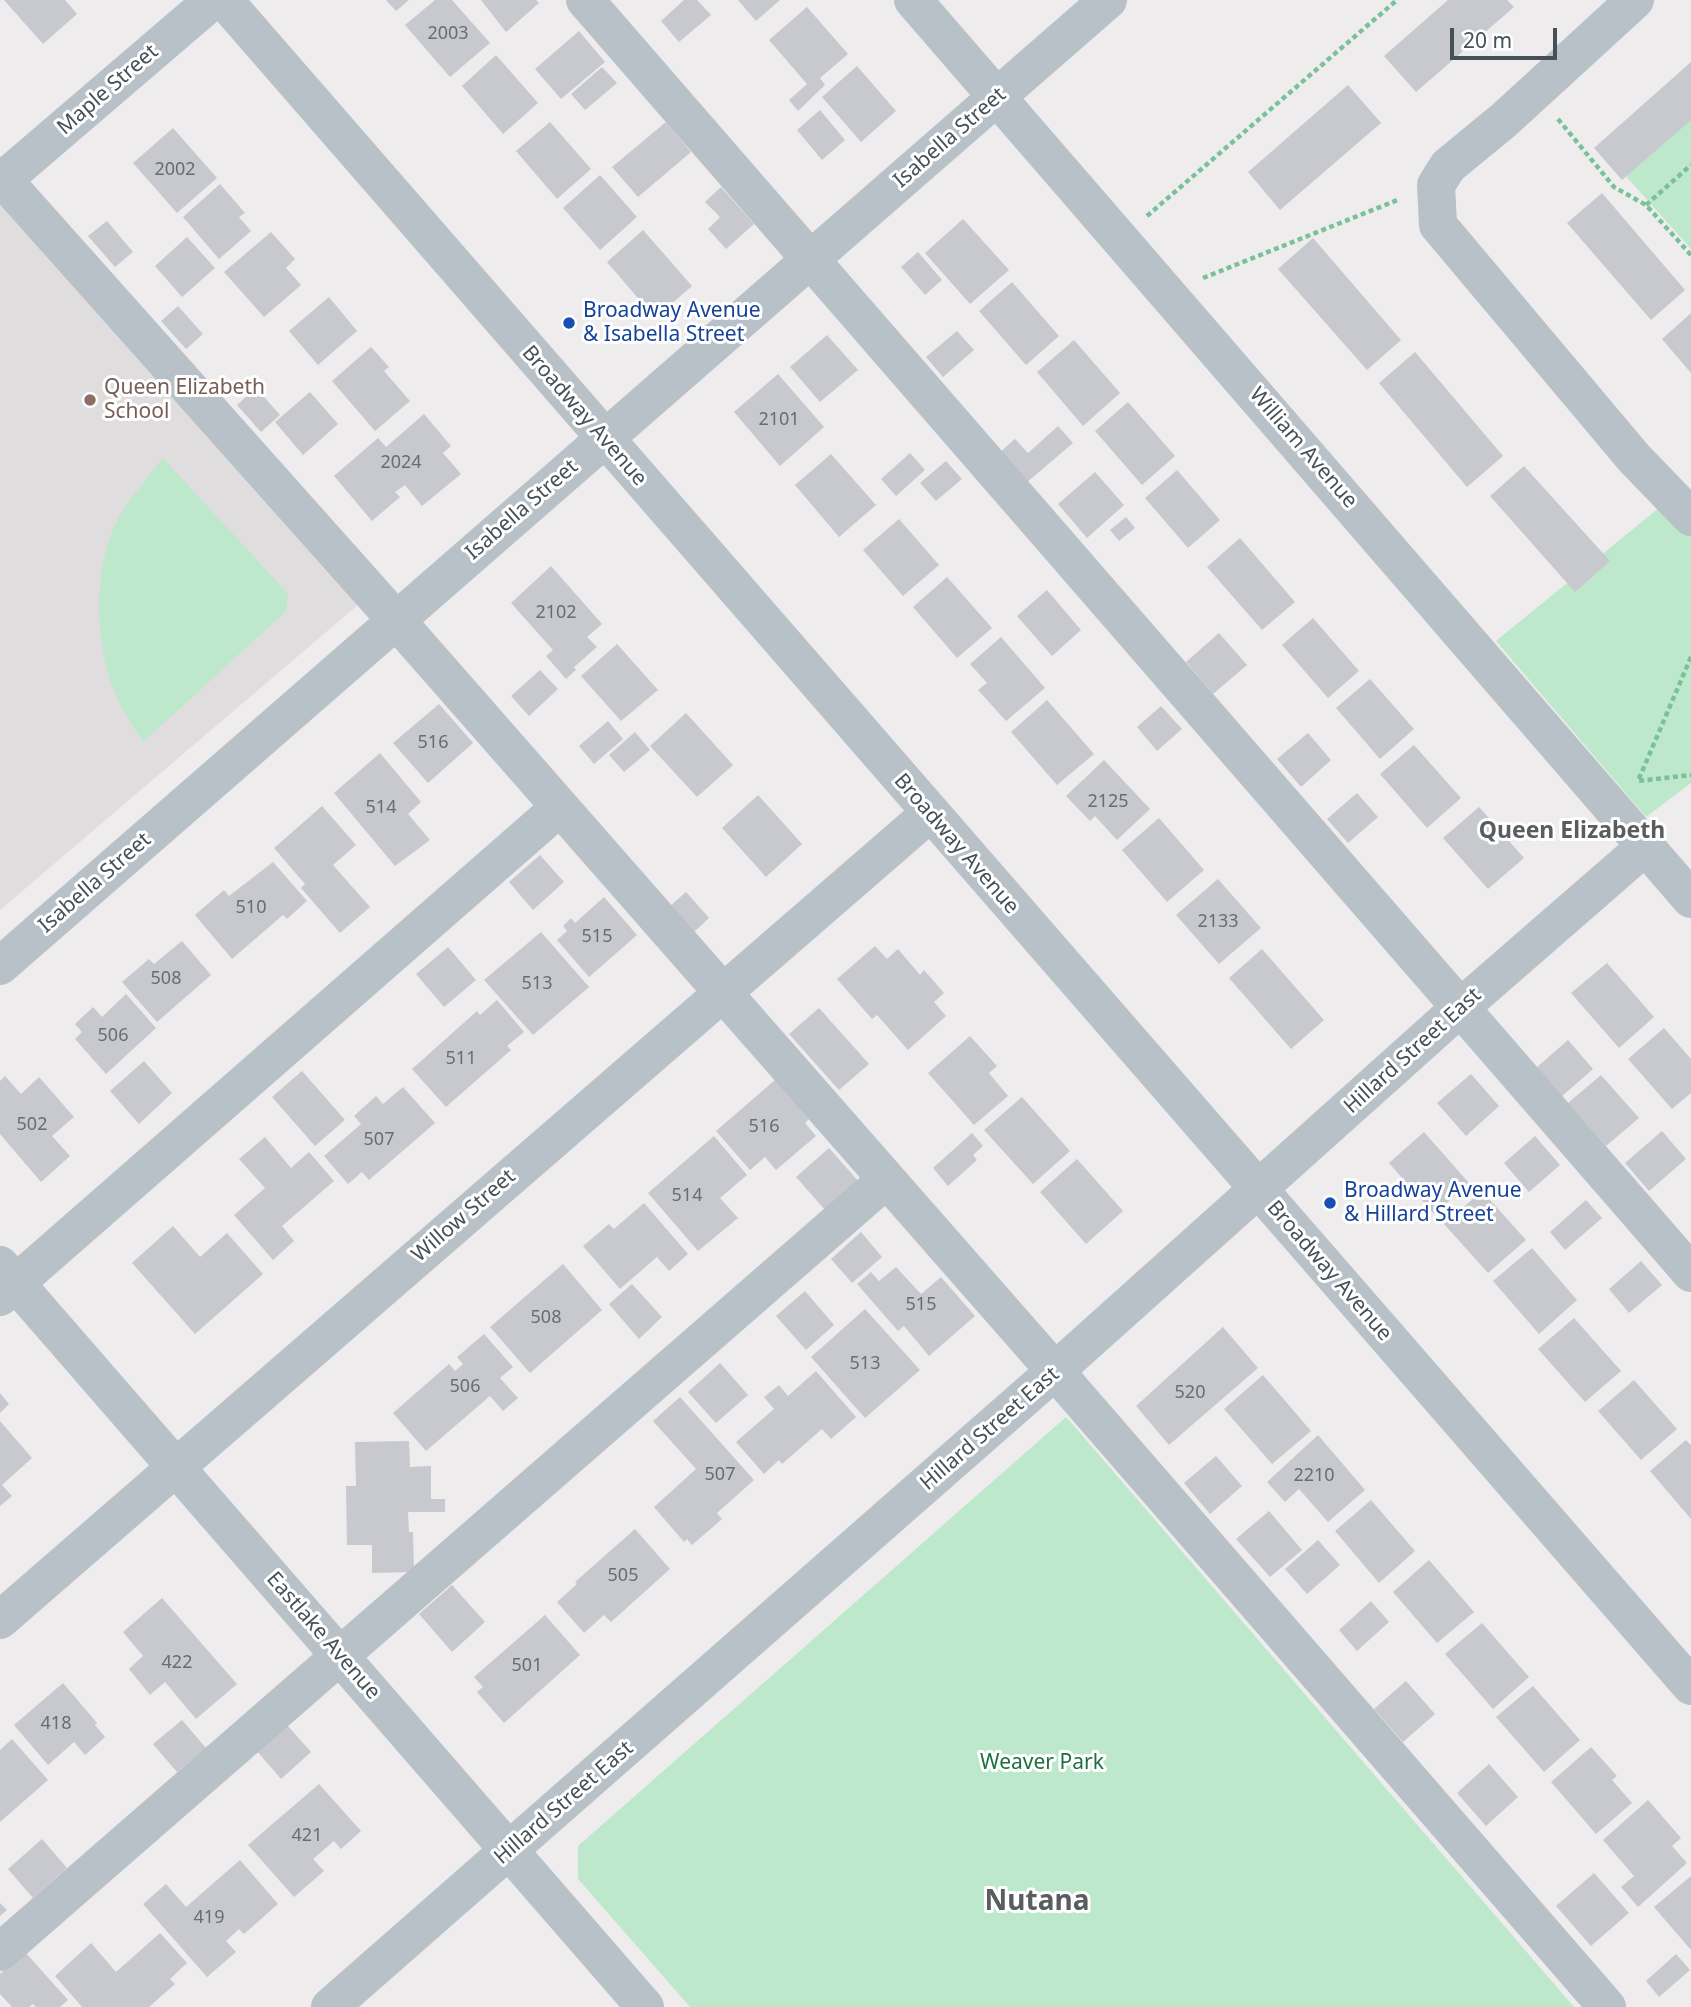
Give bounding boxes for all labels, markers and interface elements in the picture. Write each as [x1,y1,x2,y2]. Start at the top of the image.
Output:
scale bar [1453,14,1560,58]
house number: 2003 [427,23,469,45]
text: 20 m [1463,26,1512,54]
street label: Maple Street [53,39,163,141]
street label: Isabella Street [889,82,1011,194]
house number: 2002 [154,159,196,181]
place label: Broadway Avenue & Isabella Street [583,298,760,348]
marker: Broadway Avenue & Isabella Street [561,315,577,331]
street label: Broadway Avenue [516,341,652,491]
place label: Queen Elizabeth School [104,375,265,425]
street label: William Avenue [1244,382,1362,514]
marker: Queen Elizabeth School [82,392,98,408]
house number: 2101 [758,409,800,431]
house number: 2024 [380,452,422,474]
street label: Isabella Street [461,454,583,566]
house number: 2102 [535,602,577,624]
house number: 516 [418,732,448,754]
street label: Broadway Avenue [888,769,1024,919]
house number: 2125 [1087,791,1129,813]
house number: 514 [366,797,396,819]
district label: Queen Elizabeth [1479,817,1665,845]
street label: Isabella Street [34,827,156,939]
house number: 510 [236,897,266,919]
house number: 2133 [1197,911,1239,933]
house number: 515 [582,926,612,948]
house number: 508 [151,968,181,990]
house number: 513 [522,973,552,995]
street label: Hillard Street East [1339,983,1487,1119]
house number: 506 [98,1025,128,1047]
house number: 511 [446,1048,476,1070]
house number: 502 [17,1114,47,1136]
house number: 516 [749,1116,779,1138]
house number: 507 [364,1129,394,1151]
street label: Willow Street [407,1164,521,1268]
place label: Broadway Avenue & Hillard Street [1344,1178,1521,1228]
house number: 514 [672,1185,702,1207]
marker: Broadway Avenue & Hillard Street [1322,1195,1338,1211]
street label: Broadway Avenue [1261,1196,1397,1346]
house number: 515 [906,1294,936,1316]
house number: 508 [531,1307,561,1329]
house number: 513 [850,1353,880,1375]
street label: Hillard Street East [916,1362,1064,1496]
house number: 506 [450,1376,480,1398]
house number: 520 [1175,1382,1205,1404]
house number: 507 [705,1464,735,1486]
house number: 2210 [1293,1465,1335,1487]
house number: 505 [608,1565,638,1587]
street label: Eastlake Avenue [261,1567,385,1705]
house number: 422 [162,1652,192,1674]
house number: 501 [512,1655,542,1677]
house number: 418 [41,1713,71,1735]
street label: Hillard Street East [490,1736,638,1870]
park label: Weaver Park [980,1750,1104,1776]
house number: 421 [292,1825,322,1847]
district label: Nutana [985,1885,1089,1919]
house number: 419 [194,1907,224,1929]

